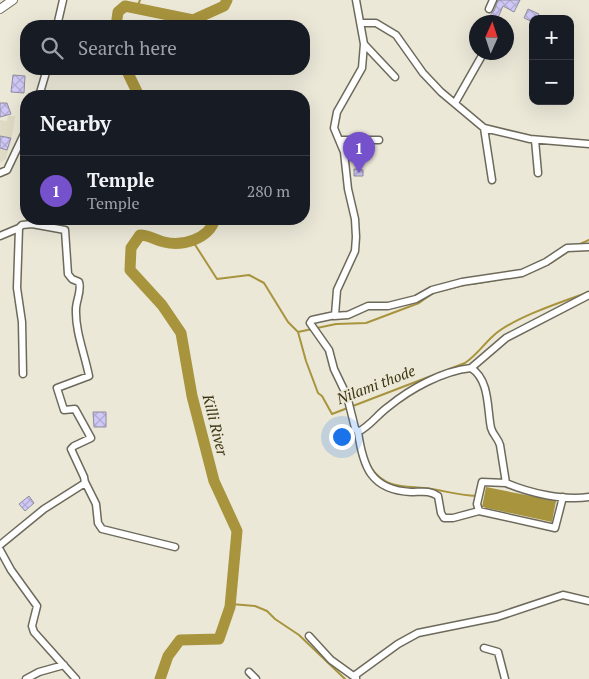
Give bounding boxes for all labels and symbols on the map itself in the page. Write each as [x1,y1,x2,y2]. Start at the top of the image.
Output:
north arrow [469,15,514,60]
pin: 1 [343,132,375,173]
water label: Nilami thode [333,360,418,409]
water label: Killi River [198,391,234,459]
your location [329,424,355,450]

